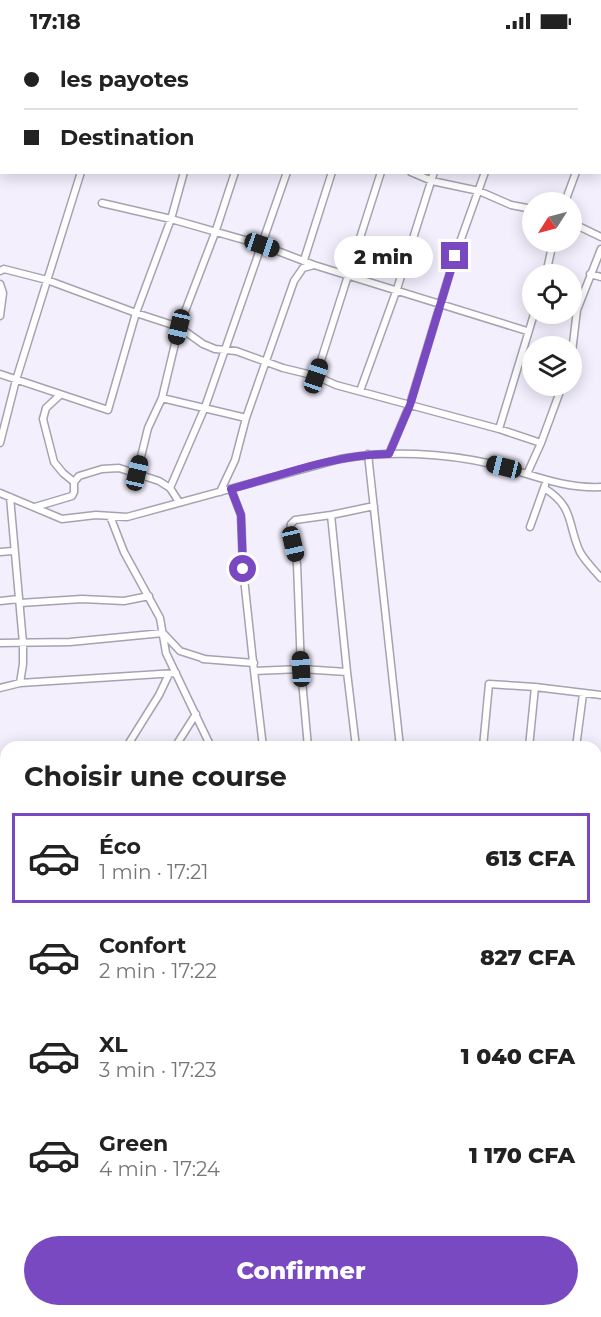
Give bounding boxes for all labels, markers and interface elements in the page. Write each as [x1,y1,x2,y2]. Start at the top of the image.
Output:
text: 17:18 [30,8,81,35]
text: les payotes [60,66,189,93]
text: Destination [60,124,195,151]
north arrow [522,192,582,252]
map controls [522,192,582,396]
car [242,231,282,259]
callout: 2 min [335,235,434,277]
route end [441,242,468,269]
text: 2 min [354,245,413,269]
button: locate [522,264,582,324]
car [166,307,192,347]
button: layers [522,336,582,396]
car [302,356,330,396]
car [124,453,150,493]
car [484,454,524,480]
car [280,524,306,564]
route start [229,555,256,582]
car [291,651,311,687]
text: Choisir une course [24,760,287,793]
icon: car [27,831,81,885]
text: Éco [99,833,141,860]
text: 613 CFA [485,845,575,872]
text: 1 min · 17:21 [99,860,209,884]
icon: car [27,930,81,984]
text: Confort [99,932,186,959]
text: 827 CFA [480,944,575,971]
text: 2 min · 17:22 [99,959,217,983]
icon: car [27,1029,81,1083]
text: XL [99,1031,128,1058]
text: 1 040 CFA [461,1043,575,1070]
text: 3 min · 17:23 [99,1058,217,1082]
icon: car [27,1128,81,1182]
text: Green [99,1130,168,1157]
text: 1 170 CFA [469,1142,575,1169]
text: 4 min · 17:24 [99,1157,220,1181]
button: Confirmer [24,1236,578,1305]

